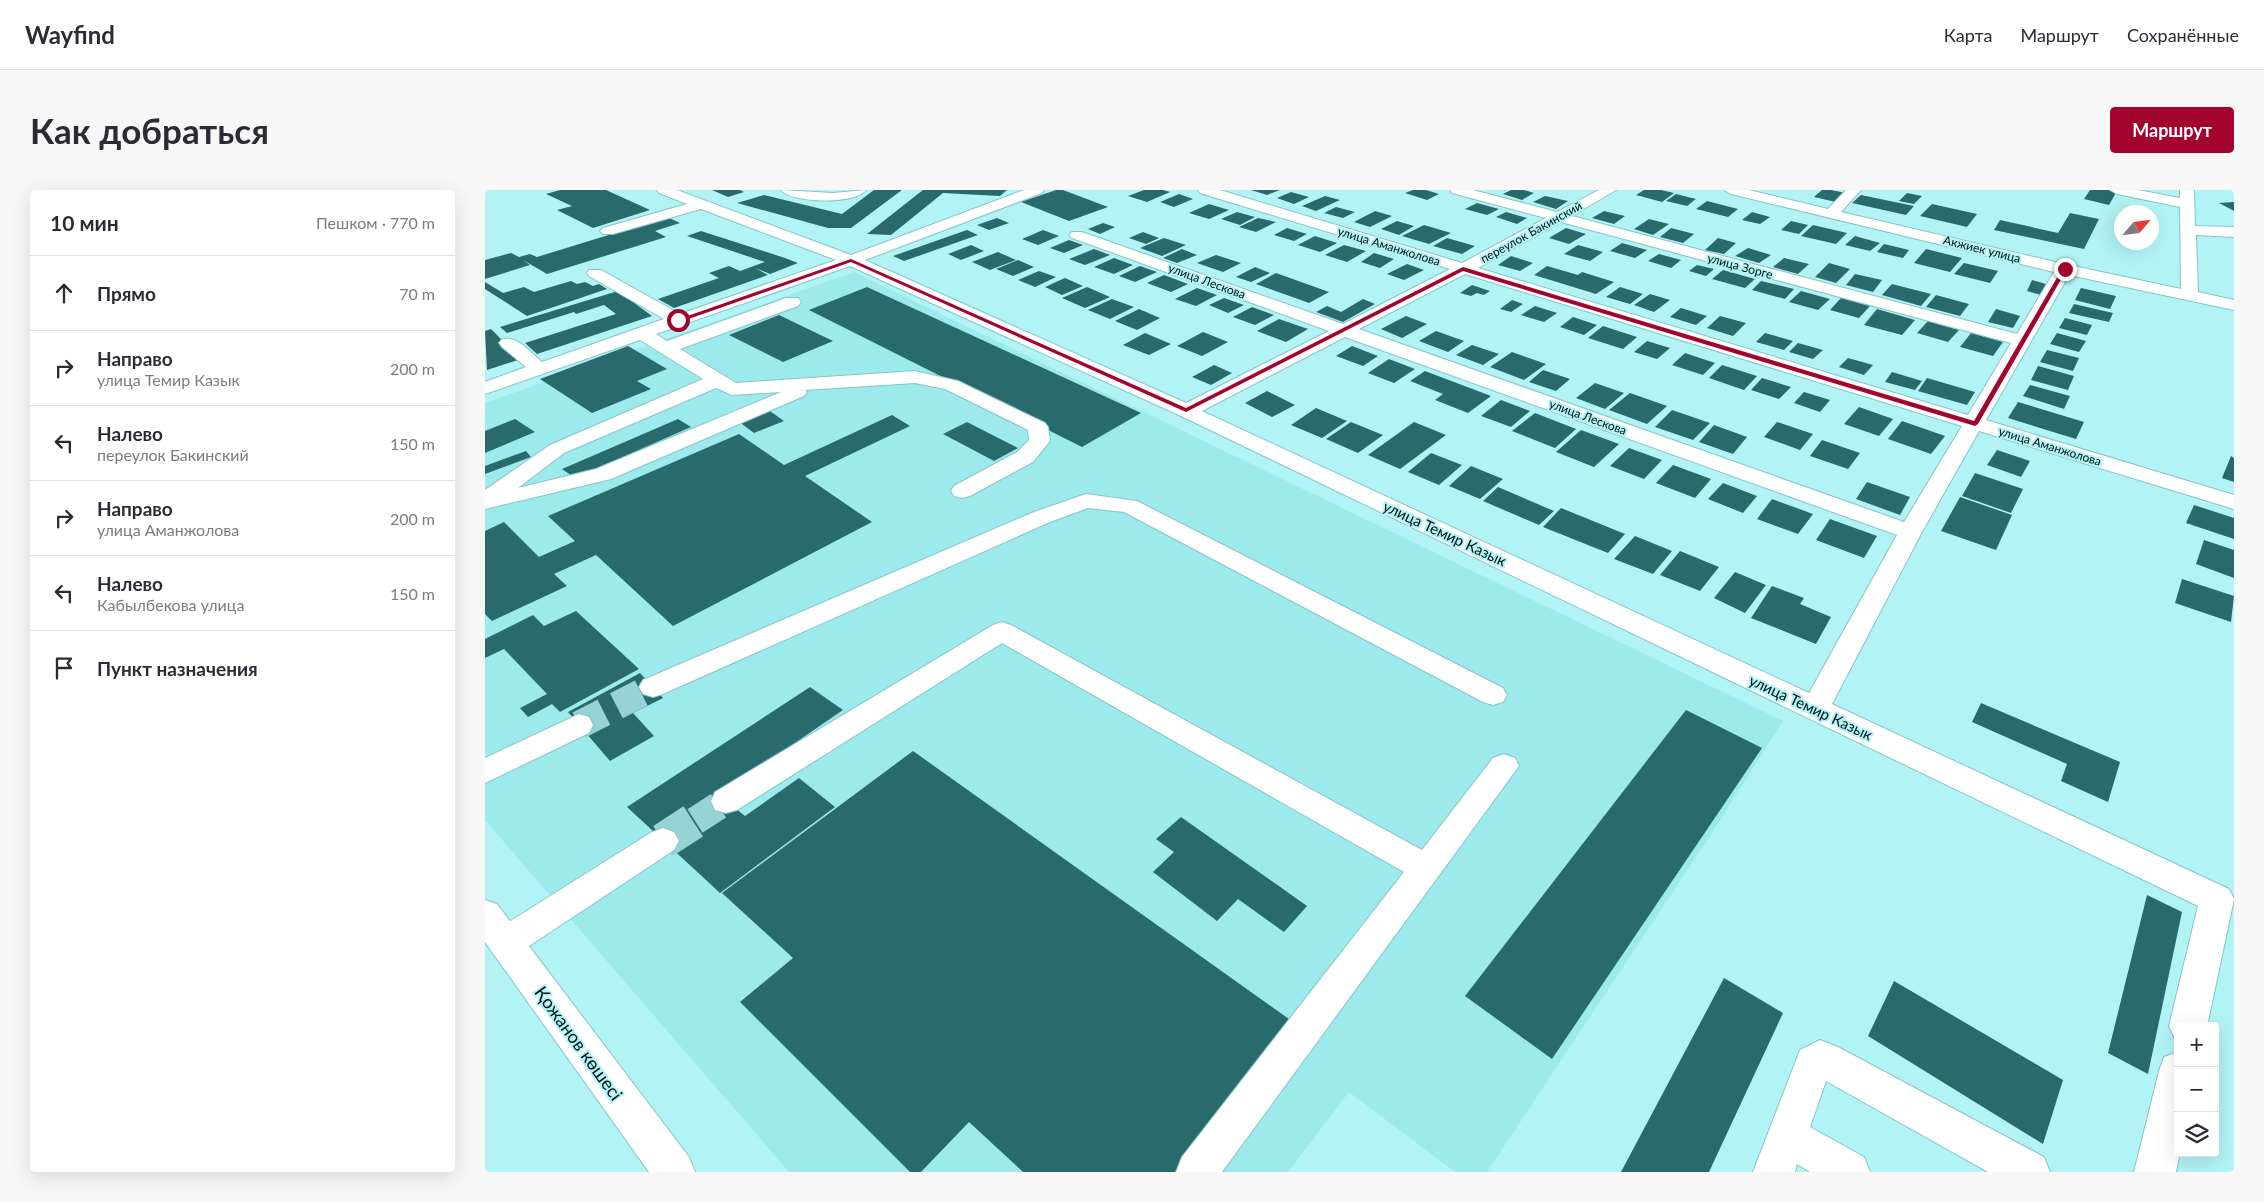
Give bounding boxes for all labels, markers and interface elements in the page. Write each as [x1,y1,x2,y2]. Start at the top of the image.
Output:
text: Wayfind [25,20,115,49]
text: Карта [1944,24,1992,46]
text: Маршрут [2020,24,2099,46]
text: Сохранённые [2127,24,2239,46]
button: Маршрут [2110,107,2234,153]
text: Как добраться [30,109,269,151]
street label: переулок Бакинский [1478,198,1584,266]
north arrow [2114,205,2159,250]
text: 10 мин [50,210,119,235]
text: Пешком · 770 m [316,213,435,232]
street label: улица Аманжолова [1336,223,1442,269]
street label: Акжиек улица [1942,232,2022,266]
street label: улица Зорге [1706,250,1774,282]
route end [2054,258,2077,281]
street label: улица Лескова [1166,260,1248,302]
icon: ahead [50,279,78,307]
text: Прямо [97,282,156,305]
text: 70 m [399,284,435,303]
route start [667,309,690,332]
text: Направо [97,347,173,370]
icon: right [50,354,78,382]
text: 200 m [390,359,435,378]
text: улица Темир Казык [97,370,240,389]
street label: улица Лескова [1547,396,1629,438]
text: Налево [97,422,163,445]
street label: улица Аманжолова [1997,423,2103,469]
icon: left [50,429,78,457]
text: 150 m [390,434,435,453]
text: переулок Бакинский [97,445,249,464]
text: Направо [97,497,173,520]
street label: улица Темир Казык [1381,497,1510,570]
icon: right [50,504,78,532]
text: 200 m [390,509,435,528]
text: улица Аманжолова [97,520,239,539]
text: Налево [97,572,163,595]
icon: left [50,579,78,607]
text: 150 m [390,584,435,603]
text: Кабылбекова улица [97,595,244,614]
icon: arrive [50,654,78,682]
text: Пункт назначения [97,657,258,680]
street label: улица Темир Казык [1747,671,1876,744]
street label: Қожанов көшесі [530,982,628,1104]
map controls [2174,1022,2219,1157]
button: + [2174,1022,2219,1067]
button: − [2174,1067,2219,1112]
button: layers [2174,1112,2219,1157]

